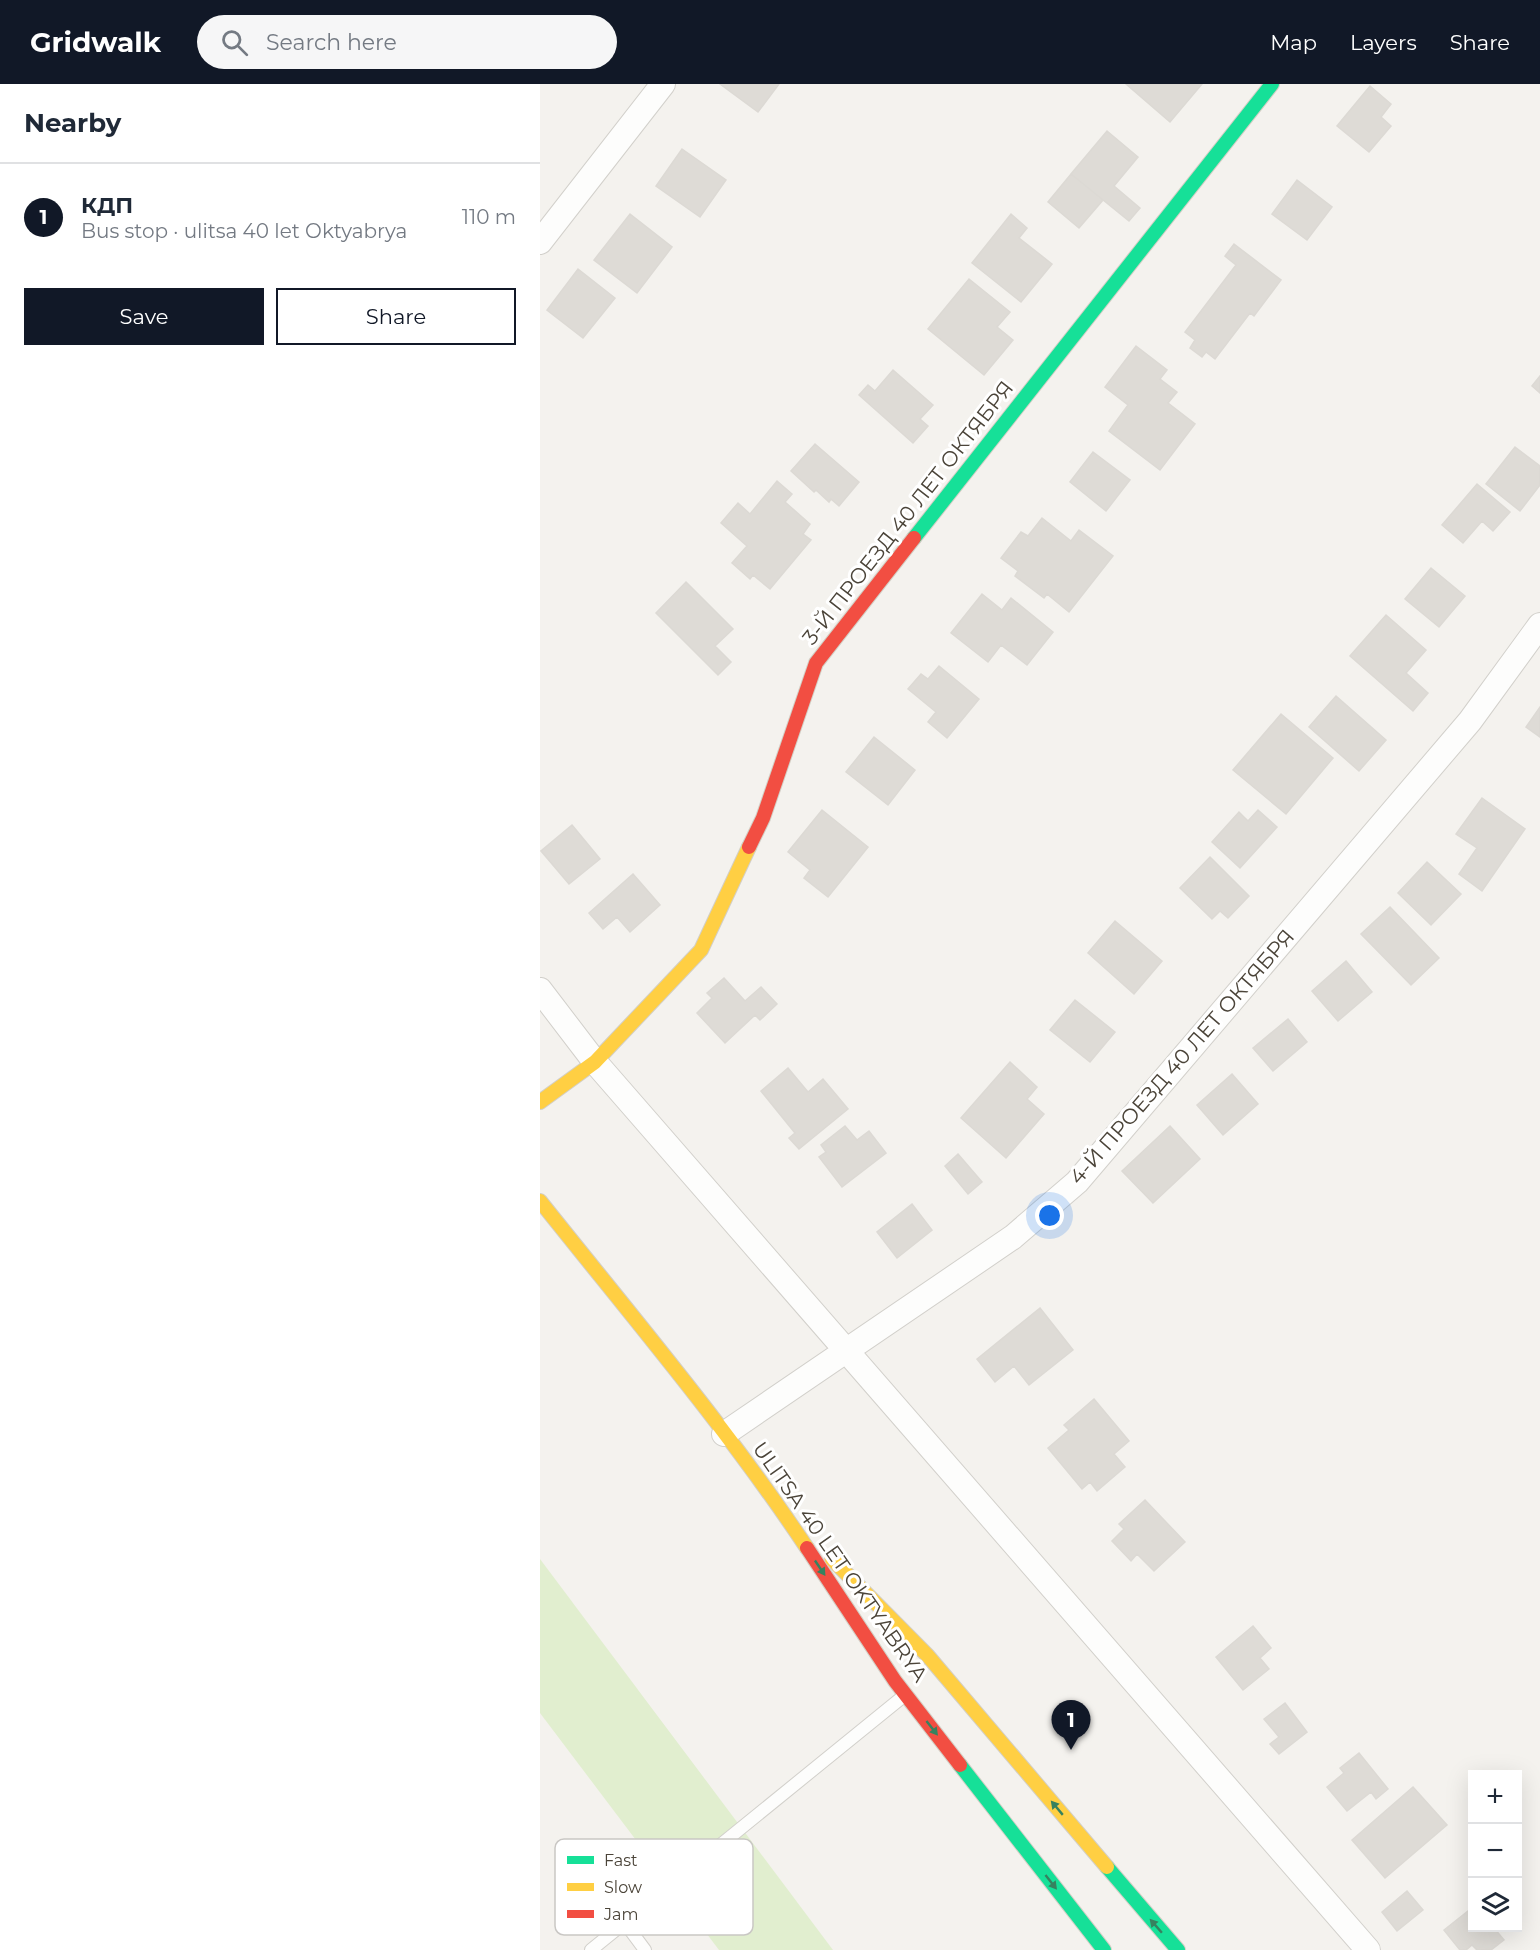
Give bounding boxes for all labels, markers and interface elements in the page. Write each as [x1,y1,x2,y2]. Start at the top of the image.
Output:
search box [197,15,617,69]
text: Gridwalk [30,25,161,59]
icon: search [218,26,251,59]
text: Search here [266,29,397,56]
text: Map [1270,30,1317,55]
text: Layers [1350,30,1417,55]
text: Share [1450,30,1510,55]
text: Nearby [24,107,121,139]
text: КДП [81,192,133,219]
text: 1 [40,205,47,229]
text: 110 m [462,205,516,229]
text: Bus stop · ulitsa 40 let Oktyabrya [81,219,407,243]
button: Save [24,288,264,345]
button: Share [276,288,516,345]
street label: 3-Й ПРОЕЗД 40 ЛЕТ ОКТЯБРЯ [797,376,1018,649]
street label: 4-Й ПРОЕЗД 40 ЛЕТ ОКТЯБРЯ [1064,924,1299,1189]
your location [1035,1201,1064,1230]
street label: ULITSA 40 LET OKTYABRYA [748,1437,934,1687]
one-way arrow [814,1560,826,1576]
pin: 1 [1052,1700,1090,1750]
one-way arrow [926,1720,938,1735]
map controls [1468,1770,1522,1932]
button: + [1468,1770,1522,1824]
one-way arrow [1051,1801,1064,1816]
button: − [1468,1824,1522,1878]
legend [555,1839,753,1935]
text: Fast [604,1851,638,1870]
one-way arrow [1045,1874,1058,1890]
text: Slow [604,1878,642,1897]
button: layers [1468,1878,1522,1932]
text: Jam [603,1905,638,1924]
one-way arrow [1150,1918,1163,1933]

